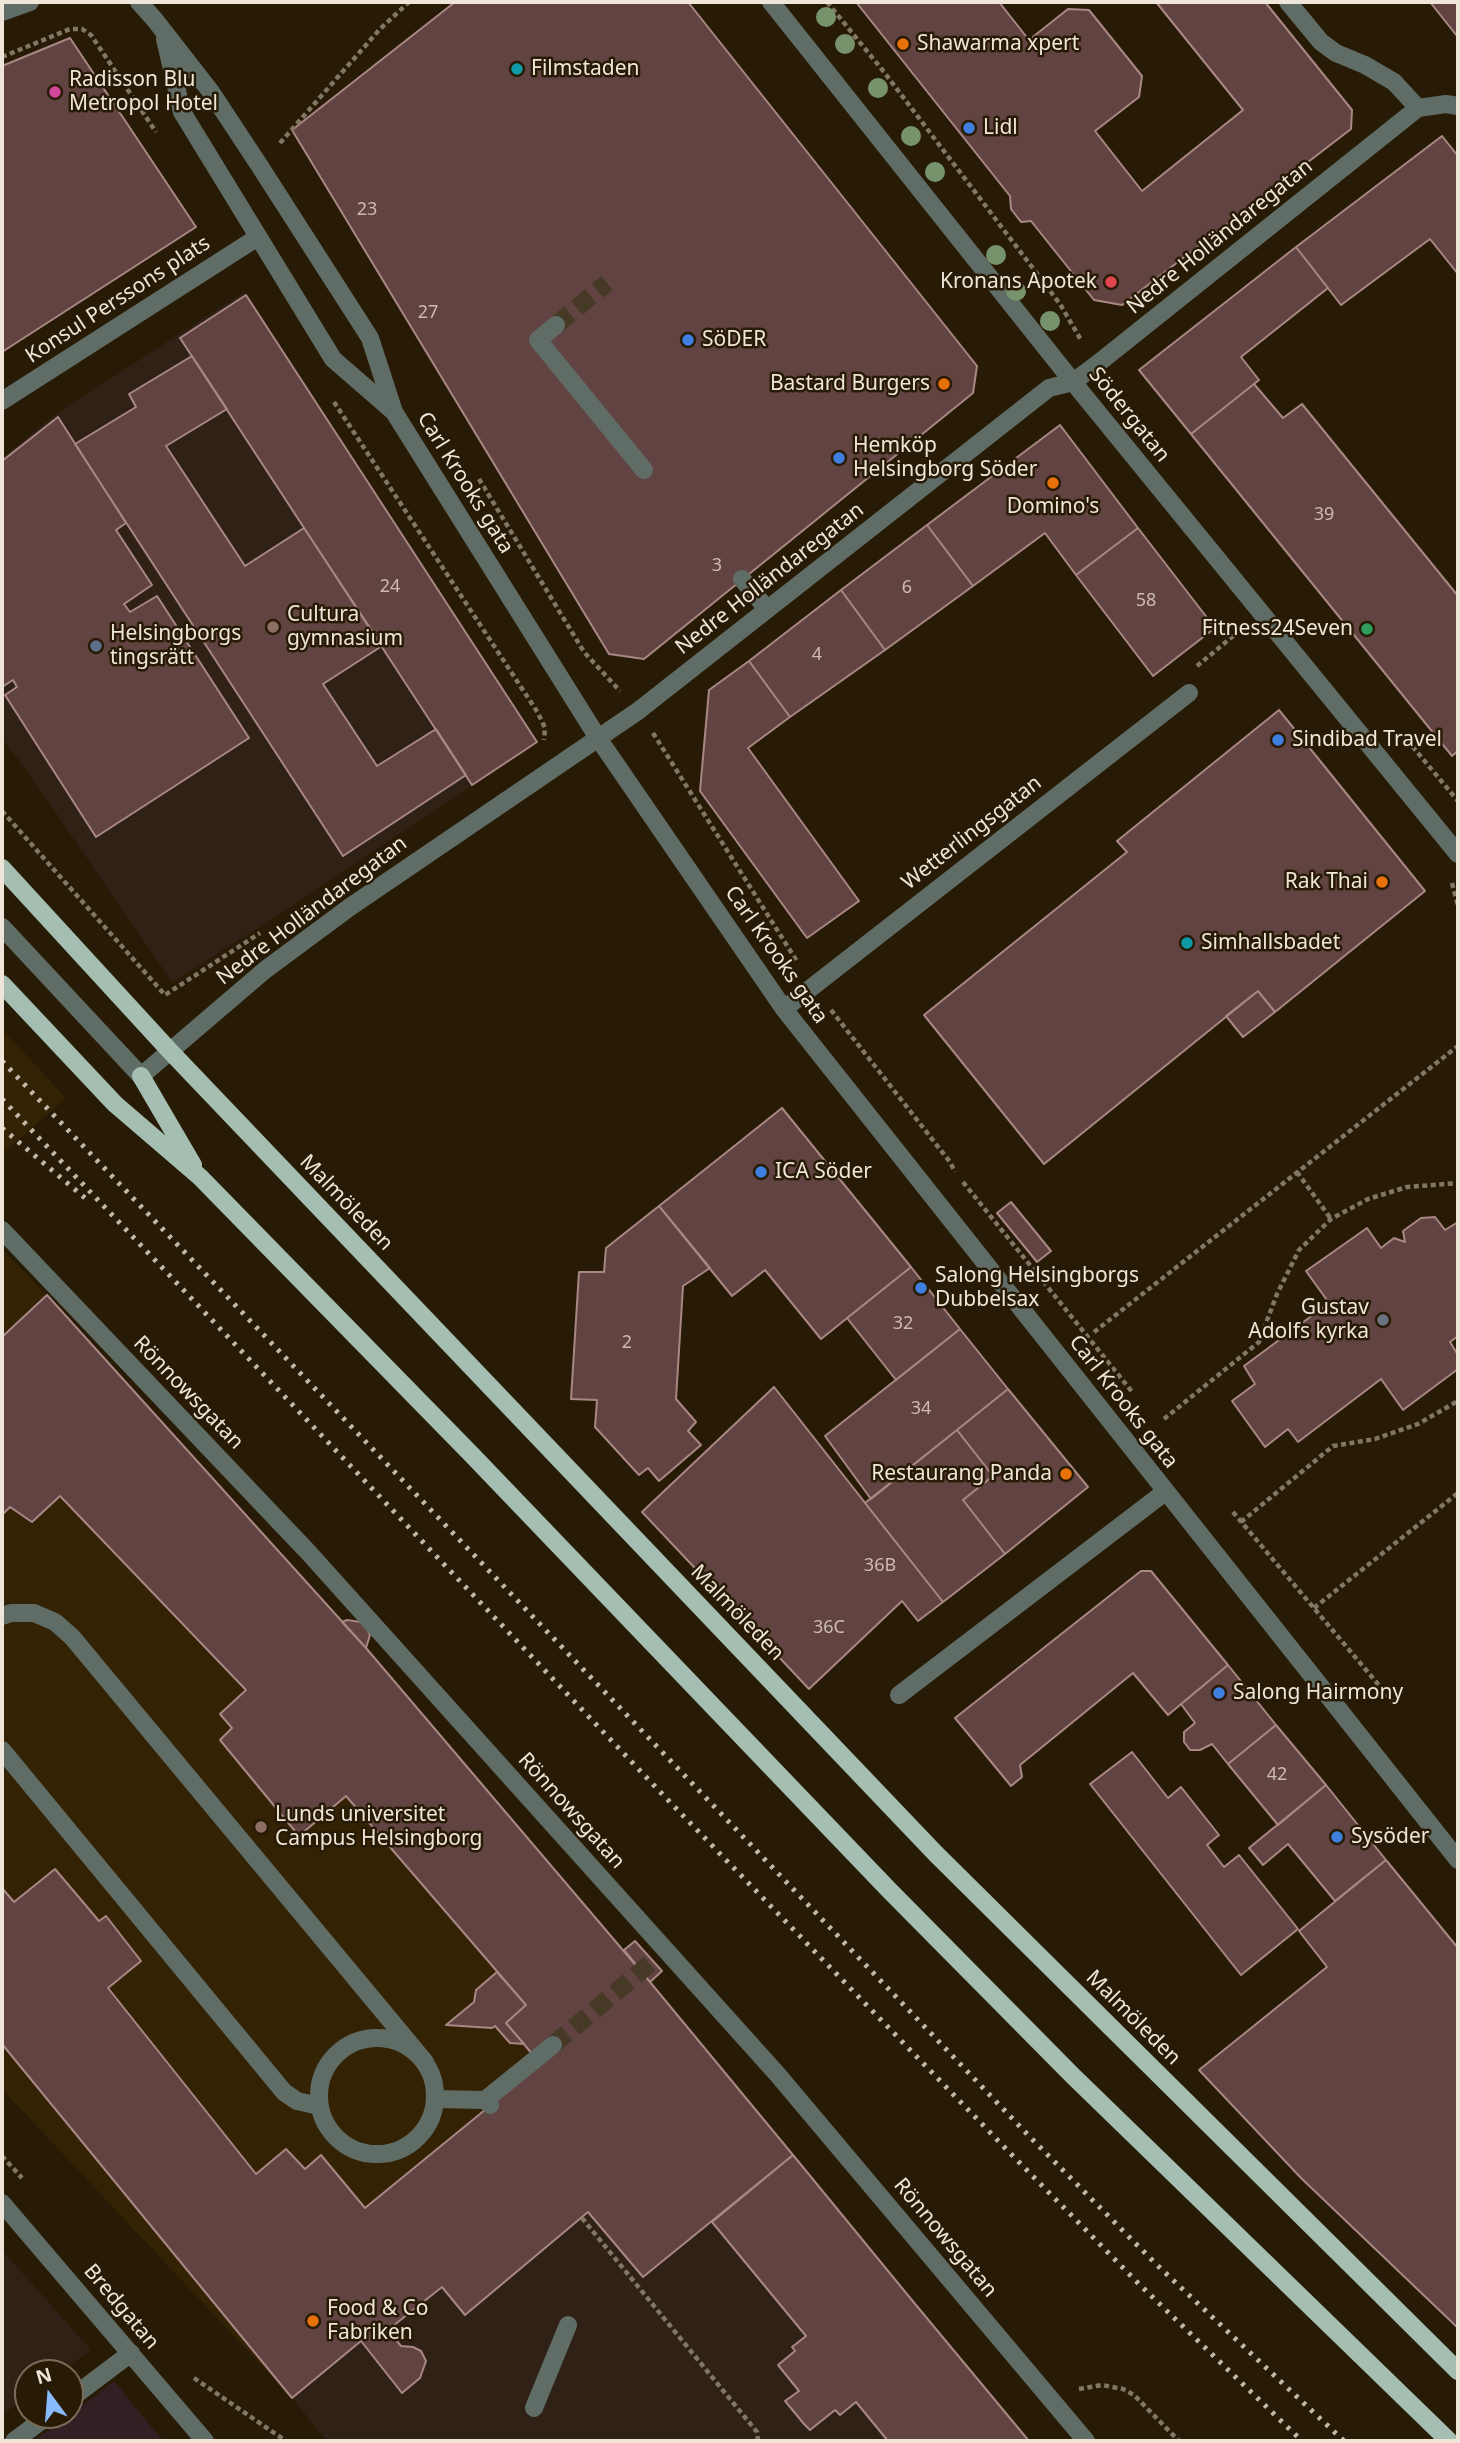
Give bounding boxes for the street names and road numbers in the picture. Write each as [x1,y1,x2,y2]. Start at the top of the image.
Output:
street label: Nedre Holländaregatan [1122,154,1318,320]
street label: Konsul Perssons plats [21,231,215,369]
street label: Södergatan [1083,363,1175,467]
street label: Carl Krooks gata [411,408,519,558]
street label: Nedre Holländaregatan [671,498,869,660]
street label: Wetterlingsgatan [897,771,1047,895]
street label: Nedre Holländaregatan [212,831,412,991]
street label: Carl Krooks gata [719,881,833,1029]
street label: Malmöleden [294,1150,398,1256]
street label: Carl Krooks gata [1063,1330,1183,1474]
street label: Rönnowsgatan [128,1331,248,1455]
street label: Malmöleden [685,1560,789,1666]
street label: Rönnowsgatan [512,1748,630,1874]
street label: Malmöleden [1080,1965,1186,2071]
street label: Rönnowsgatan [888,2173,1002,2303]
street label: Bredgatan [78,2259,164,2355]

